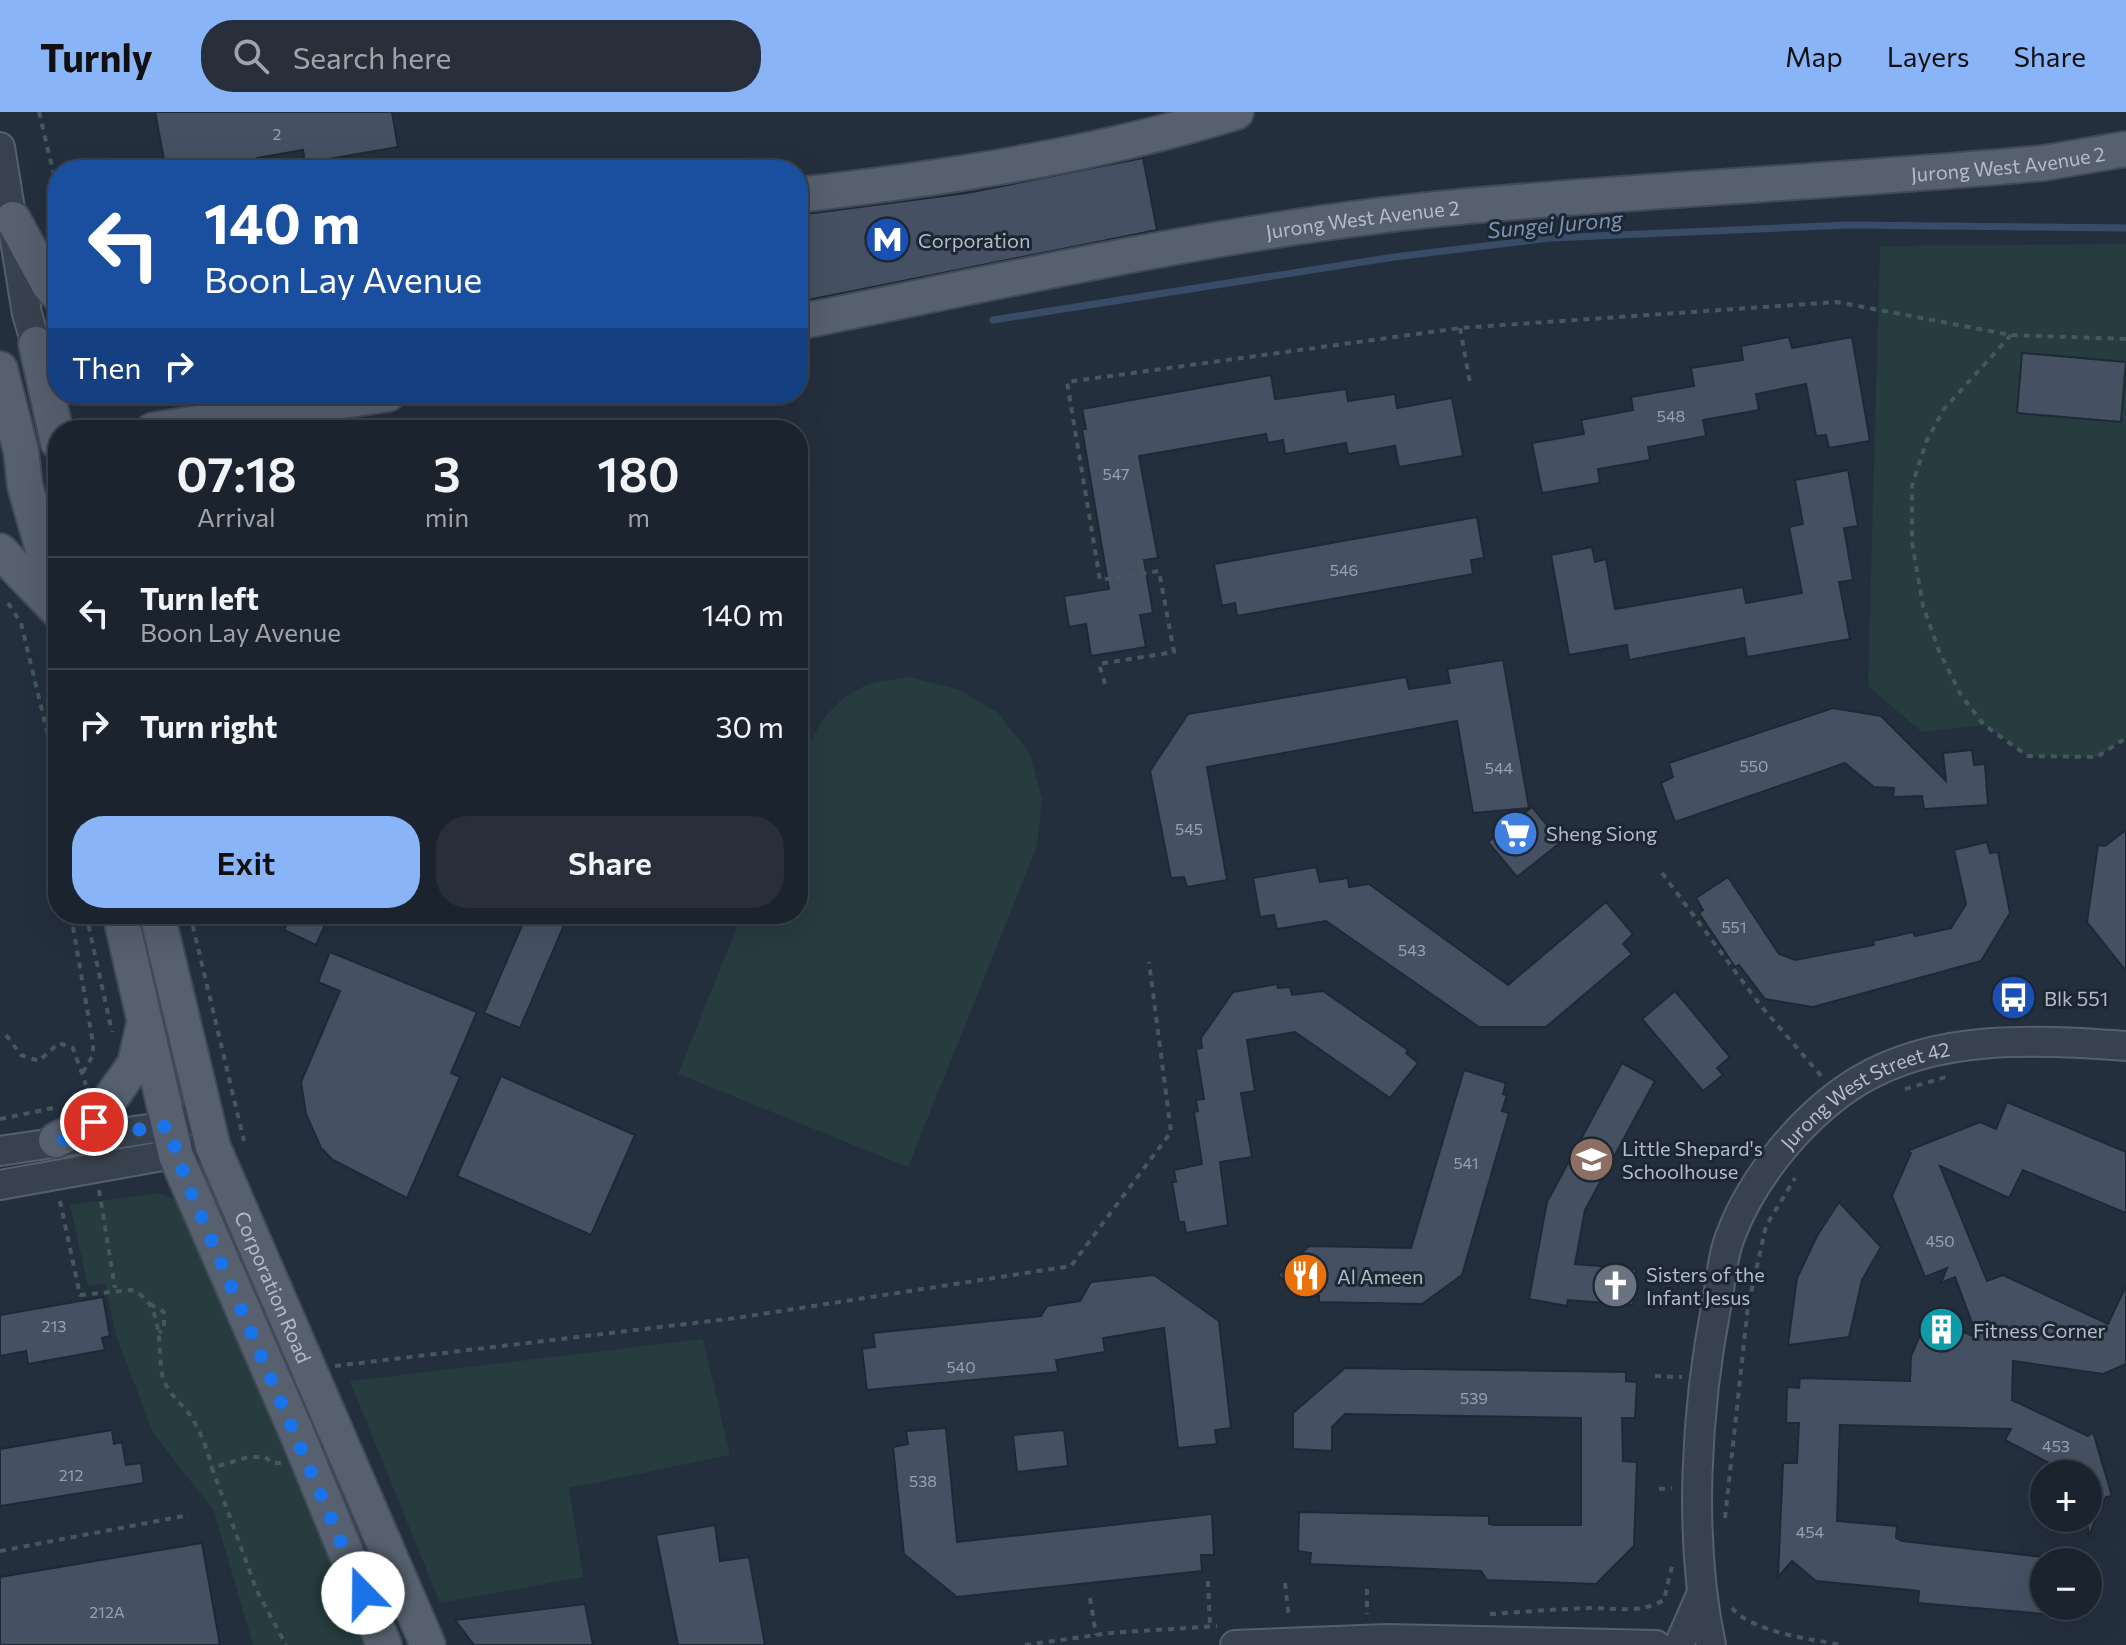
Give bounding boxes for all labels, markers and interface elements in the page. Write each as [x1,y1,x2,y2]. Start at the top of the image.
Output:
search box [201,20,761,92]
text: Turnly [40,33,153,80]
icon: search [229,34,273,78]
text: Search here [293,38,451,75]
text: Map [1785,39,1843,73]
text: Layers [1887,39,1969,73]
text: Share [2013,39,2086,73]
house number: 2 [273,124,282,143]
street label: Jurong West Avenue 2 [1910,141,2107,186]
text: 140 m [204,187,360,256]
icon: left [72,192,176,296]
street label: Jurong West Avenue 2 [1264,195,1460,243]
water label: Sungei Jurong [1486,205,1625,243]
metro station icon: Corporation [863,216,911,264]
place label: Corporation [918,228,1030,252]
text: Boon Lay Avenue [204,256,482,300]
icon: right [157,344,201,388]
text: Then [72,348,141,385]
house number: 548 [1657,406,1685,425]
text: 07:18 [176,443,297,502]
text: 3 [433,443,461,502]
text: 180 [597,443,680,502]
house number: 547 [1103,464,1129,483]
text: Arrival [197,501,276,532]
text: min [425,501,469,532]
text: m [627,501,650,532]
house number: 546 [1330,560,1358,579]
text: Turn left [140,579,259,616]
icon: left [72,591,116,635]
text: 140 m [702,595,784,632]
text: Boon Lay Avenue [140,616,341,647]
icon: right [72,703,116,747]
text: Turn right [140,707,277,744]
text: 30 m [715,707,784,744]
house number: 550 [1740,756,1768,775]
house number: 544 [1485,758,1514,777]
supermarket icon: Sheng Siong [1491,809,1539,857]
button: Exit [72,816,420,908]
button: Share [436,816,784,908]
house number: 545 [1175,819,1203,838]
place label: Sheng Siong [1546,821,1657,845]
house number: 551 [1721,917,1747,936]
house number: 543 [1398,940,1426,959]
bus stop icon: Blk 551 [1989,974,2037,1022]
place label: Blk 551 [2044,986,2108,1010]
street label: Jurong West Street 42 [1775,1036,1952,1154]
pin [60,1088,128,1156]
icon: arrive [72,1100,116,1144]
school or university icon: Little Shepard's Schoolhouse [1567,1135,1615,1183]
place label: Little Shepard's Schoolhouse [1622,1136,1763,1183]
house number: 541 [1453,1153,1479,1172]
street label: Corporation Road [230,1207,317,1366]
house number: 450 [1925,1231,1955,1250]
restaurant icon: Al Ameen [1282,1252,1330,1300]
church icon: Sisters of the Infant Jesus [1591,1261,1639,1309]
place label: Sisters of the Infant Jesus [1646,1262,1765,1309]
place label: Al Ameen [1337,1264,1424,1288]
building icon: Fitness Corner [1918,1306,1966,1354]
house number: 213 [42,1316,66,1335]
place label: Fitness Corner [1973,1318,2105,1342]
house number: 540 [946,1357,976,1376]
house number: 539 [1460,1388,1488,1407]
house number: 453 [2042,1436,2070,1455]
map controls [2030,1460,2102,1620]
button: + [2030,1460,2102,1532]
house number: 212 [59,1465,83,1484]
house number: 538 [909,1471,937,1490]
house number: 454 [1796,1522,1825,1541]
button: − [2030,1548,2102,1620]
position arrow [321,1551,405,1635]
house number: 212A [89,1602,125,1621]

